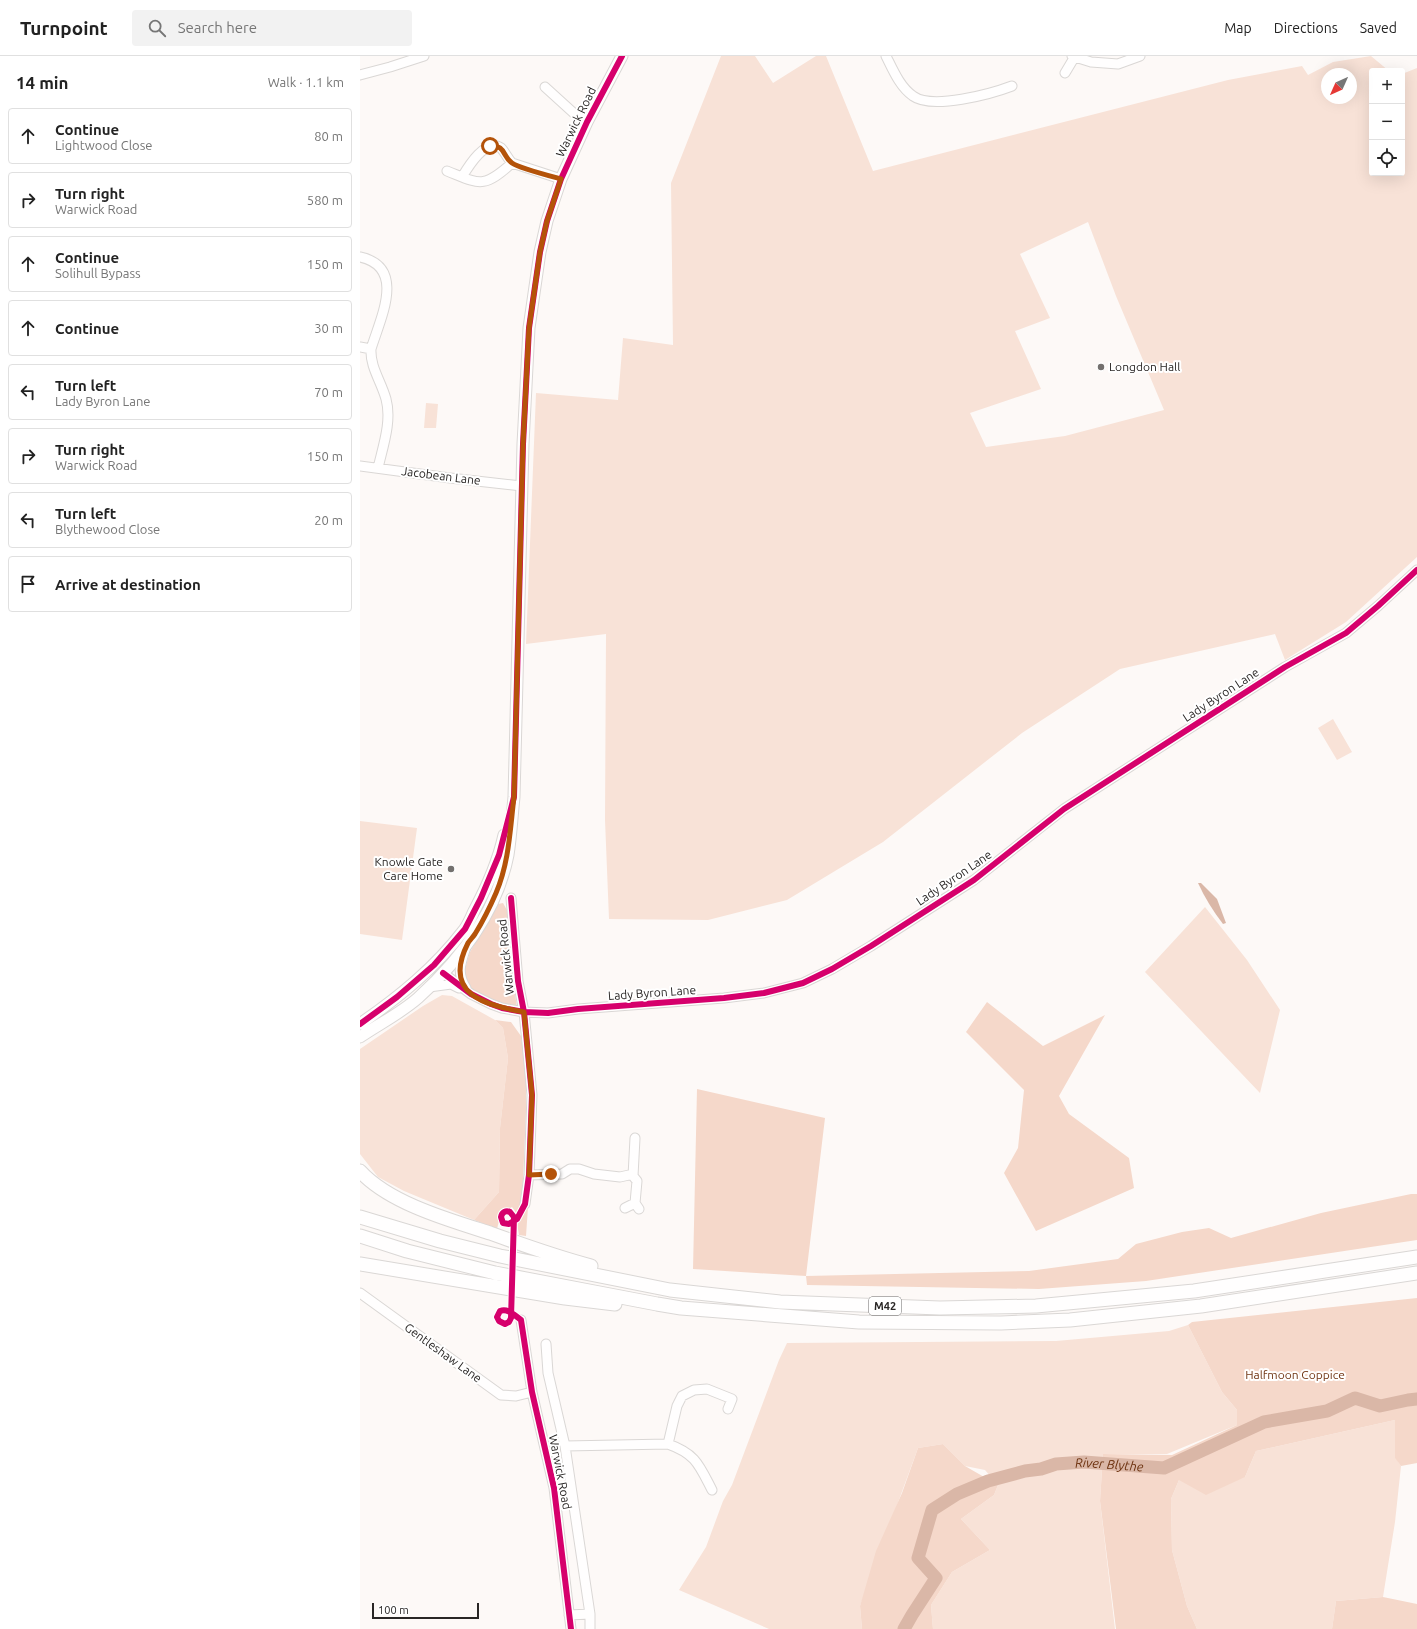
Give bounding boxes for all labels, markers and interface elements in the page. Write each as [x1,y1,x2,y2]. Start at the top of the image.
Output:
search box [132,10,412,46]
text: Turnpoint [20,17,108,39]
icon: search [146,17,168,39]
text: Search here [178,19,257,36]
text: Map [1224,20,1252,36]
text: Directions [1274,20,1338,36]
text: Saved [1360,20,1397,36]
north arrow [1321,68,1357,104]
map controls [1369,68,1405,176]
button: + [1369,68,1405,104]
text: 14 min [16,73,69,92]
text: Walk · 1.1 km [268,75,344,89]
street label: Warwick Road [553,85,598,159]
button: − [1369,104,1405,140]
text: Continue [55,121,119,138]
icon: ahead [17,125,39,147]
text: 80 m [314,129,343,143]
route start [481,137,499,155]
text: Lightwood Close [55,138,152,152]
button: locate [1369,140,1405,176]
text: Turn right [55,185,125,202]
icon: right [17,189,39,211]
text: 580 m [307,193,343,207]
text: Warwick Road [55,202,137,216]
text: Continue [55,249,119,266]
icon: ahead [17,253,39,275]
text: 150 m [307,257,343,271]
text: Solihull Bypass [55,266,141,280]
icon: ahead [17,317,39,339]
text: Continue [55,320,119,337]
text: 30 m [314,321,343,335]
place label: Longdon Hall [1109,360,1180,373]
marker: Longdon Hall [1096,362,1106,372]
text: Turn left [55,377,116,394]
icon: left [17,381,39,403]
text: 70 m [314,385,343,399]
text: Lady Byron Lane [55,394,151,408]
text: Turn right [55,441,125,458]
icon: right [17,445,39,467]
text: 150 m [307,449,343,463]
text: Warwick Road [55,458,137,472]
street label: Jacobean Lane [401,464,481,487]
text: Turn left [55,505,116,522]
icon: left [17,509,39,531]
text: 20 m [314,513,343,527]
text: Blythewood Close [55,522,160,536]
icon: arrive [17,573,39,595]
text: Arrive at destination [55,576,201,593]
street label: Lady Byron Lane [1180,665,1261,724]
street label: Lady Byron Lane [914,848,994,908]
place label: Knowle Gate Care Home [375,855,443,882]
marker: Knowle Gate Care Home [446,864,456,874]
street label: Warwick Road [495,919,516,996]
street label: Lady Byron Lane [608,983,696,1002]
route end [542,1165,560,1183]
road number: M42 [869,1297,901,1315]
street label: Gentleshaw Lane [402,1320,484,1385]
park label: Halfmoon Coppice [1245,1368,1345,1381]
street label: Warwick Road [547,1433,574,1510]
water label: River Blythe [1075,1455,1144,1473]
scale bar [372,1601,479,1620]
text: 100 m [378,1604,409,1616]

